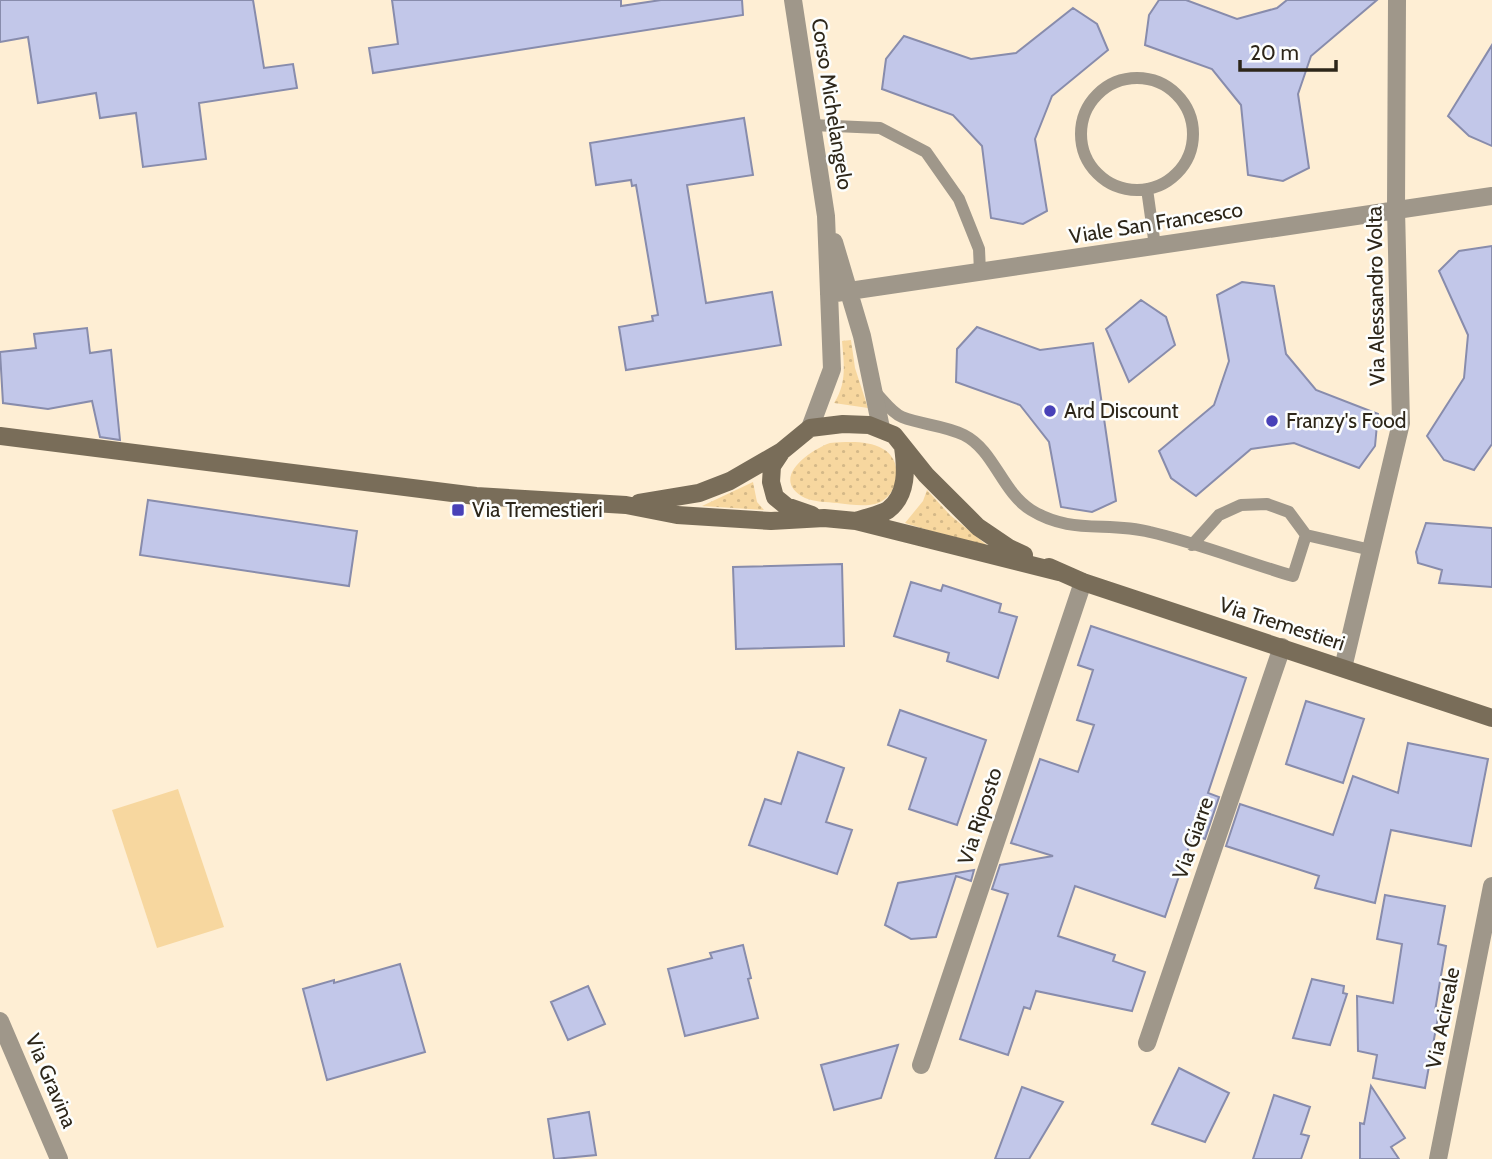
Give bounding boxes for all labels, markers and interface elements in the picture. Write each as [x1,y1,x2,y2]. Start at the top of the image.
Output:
street label: Corso Michelangelo [807,16,858,191]
scale bar [1240,28,1336,72]
text: 20 m [1250,40,1299,65]
street label: Viale San Francesco [1067,196,1245,249]
street label: Via Alessandro Volta [1361,206,1390,386]
place label: Ard Discount [1064,398,1179,423]
marker: Ard Discount [1042,403,1058,419]
place label: Franzy's Food [1286,408,1406,433]
marker: Franzy's Food [1264,413,1280,429]
place label: Via Tremestieri [472,497,603,522]
marker: Via Tremestieri [450,502,466,518]
street label: Via Tremestieri [1216,591,1348,656]
street label: Via Riposto [952,764,1007,867]
street label: Via Giarre [1167,793,1218,882]
street label: Via Acireale [1420,965,1465,1071]
street label: Via Gravina [20,1030,82,1132]

